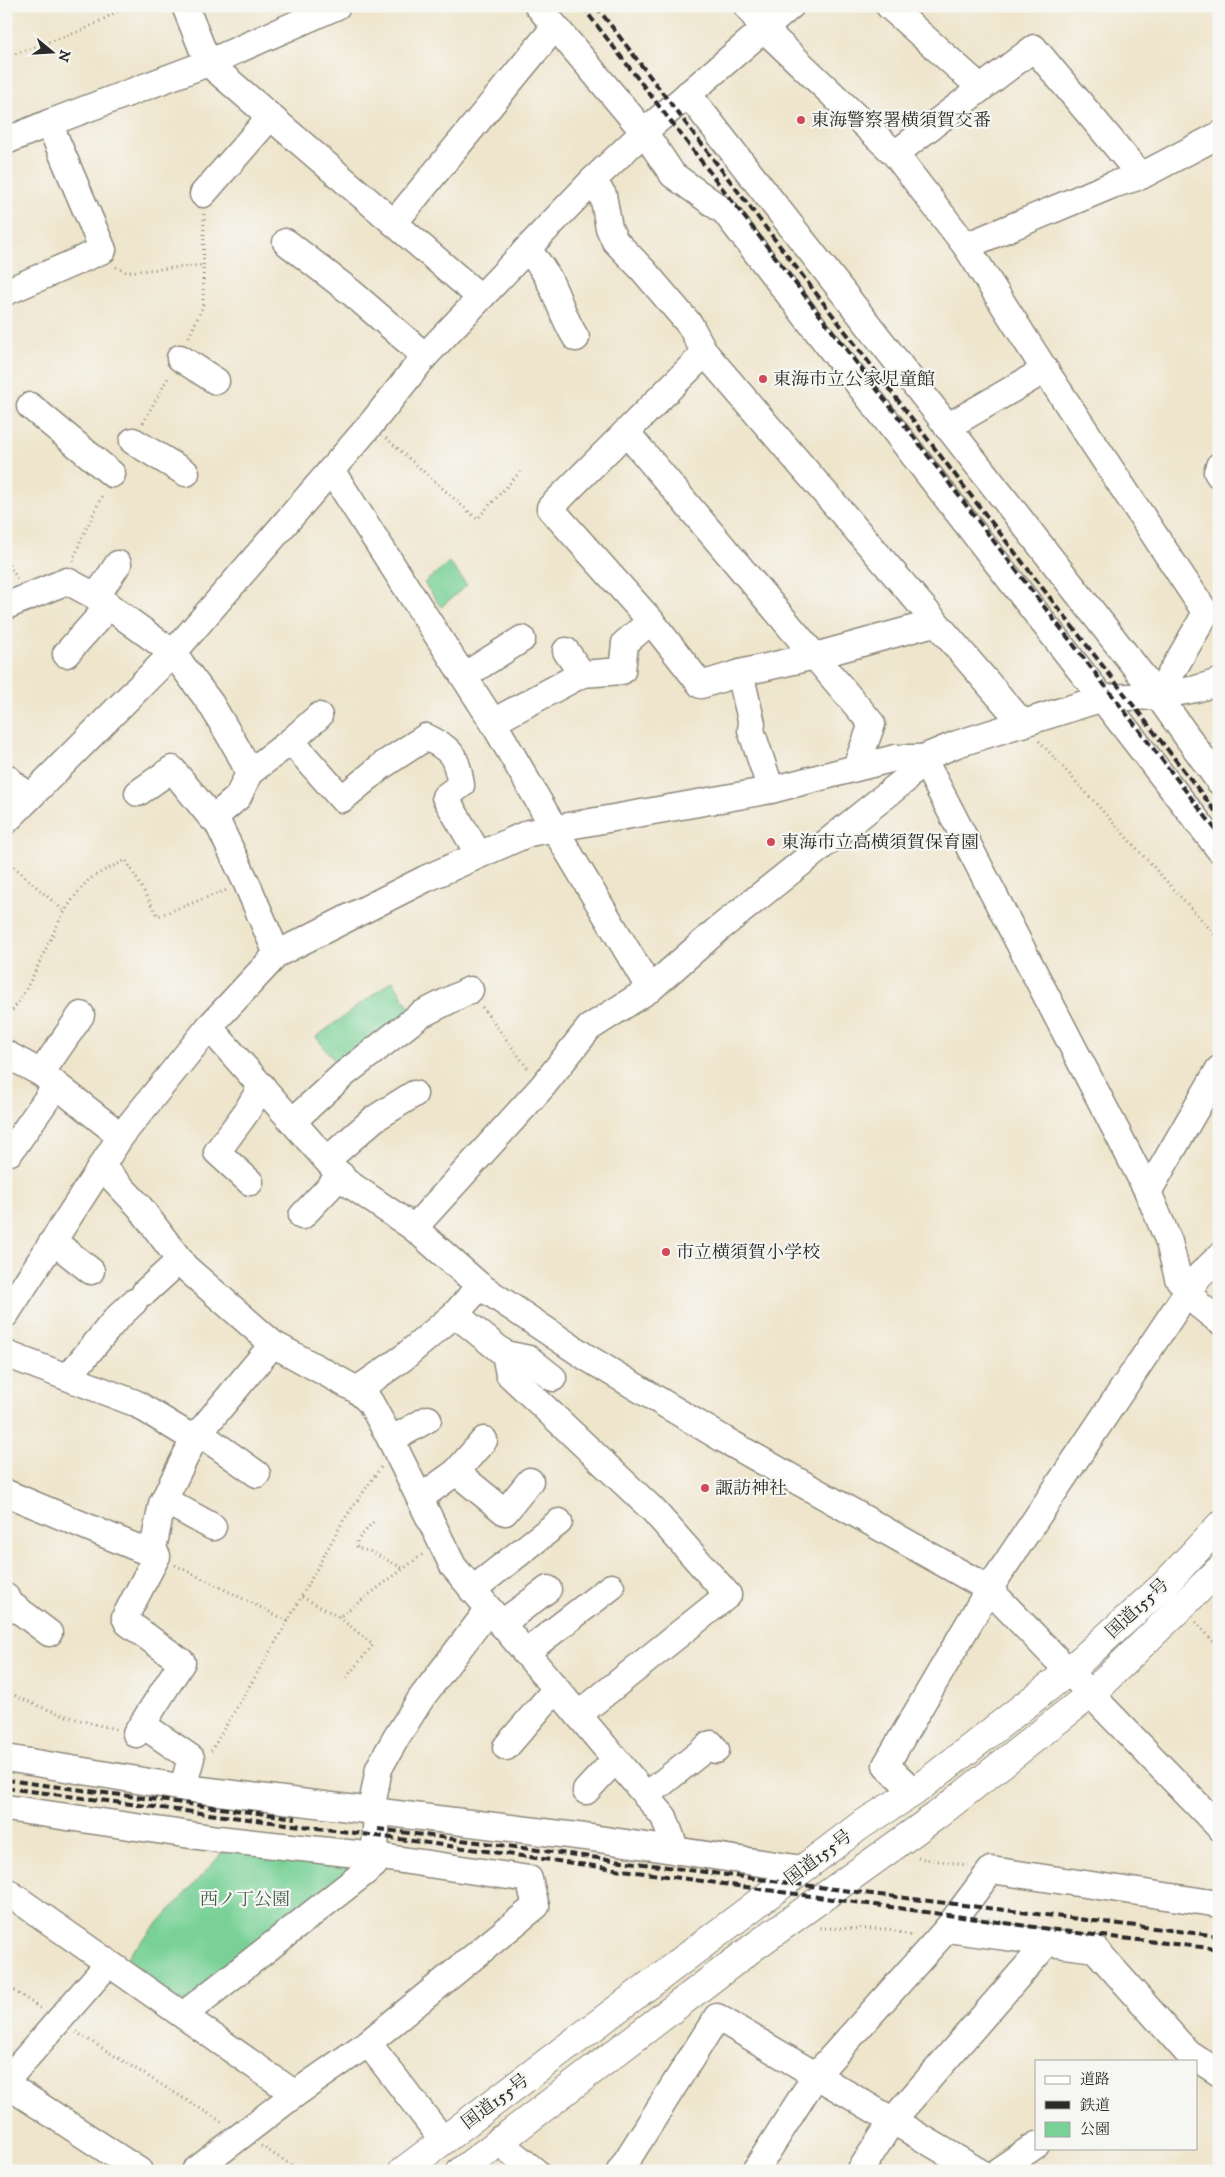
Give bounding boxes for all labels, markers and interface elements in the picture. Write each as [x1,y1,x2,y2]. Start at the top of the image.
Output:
north arrow [28,28,78,78]
text: N [53,47,74,64]
place label: 東海警察署横須賀交番 [811,110,991,132]
marker: 東海警察署横須賀交番 [795,114,807,126]
place label: 東海市立公家児童館 [773,369,935,391]
marker: 東海市立公家児童館 [757,373,769,385]
place label: 東海市立高横須賀保育園 [781,832,979,854]
marker: 東海市立高横須賀保育園 [765,836,777,848]
place label: 市立横須賀小学校 [676,1242,820,1264]
marker: 市立横須賀小学校 [660,1246,672,1258]
place label: 諏訪神社 [715,1478,787,1500]
marker: 諏訪神社 [699,1482,711,1494]
street label: 国道155号 [1102,1574,1174,1644]
street label: 国道155号 [781,1825,857,1890]
park label: 西ノ丁公園 [200,1889,290,1911]
legend [1035,2060,1198,2150]
street label: 国道155号 [458,2069,534,2134]
text: 道路 [1080,2070,1110,2089]
text: 鉄道 [1080,2096,1110,2115]
text: 公園 [1080,2120,1110,2139]

